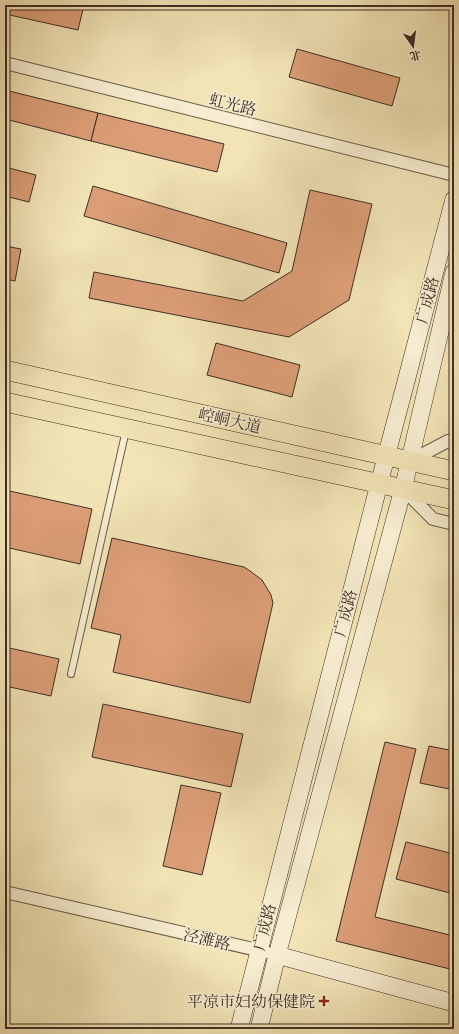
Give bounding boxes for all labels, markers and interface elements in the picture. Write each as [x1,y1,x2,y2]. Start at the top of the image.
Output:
north arrow [393,26,433,66]
text: 北 [408,48,422,63]
street label: 虹光路 [207,89,258,120]
street label: 广成路 [412,274,443,326]
street label: 崆峒大道 [197,404,263,437]
street label: 广成路 [330,587,361,639]
street label: 广成路 [249,902,280,953]
street label: 泾滩路 [181,925,232,954]
place label: 平凉市妇幼保健院 [187,992,315,1011]
marker: 平凉市妇幼保健院 [318,995,330,1007]

